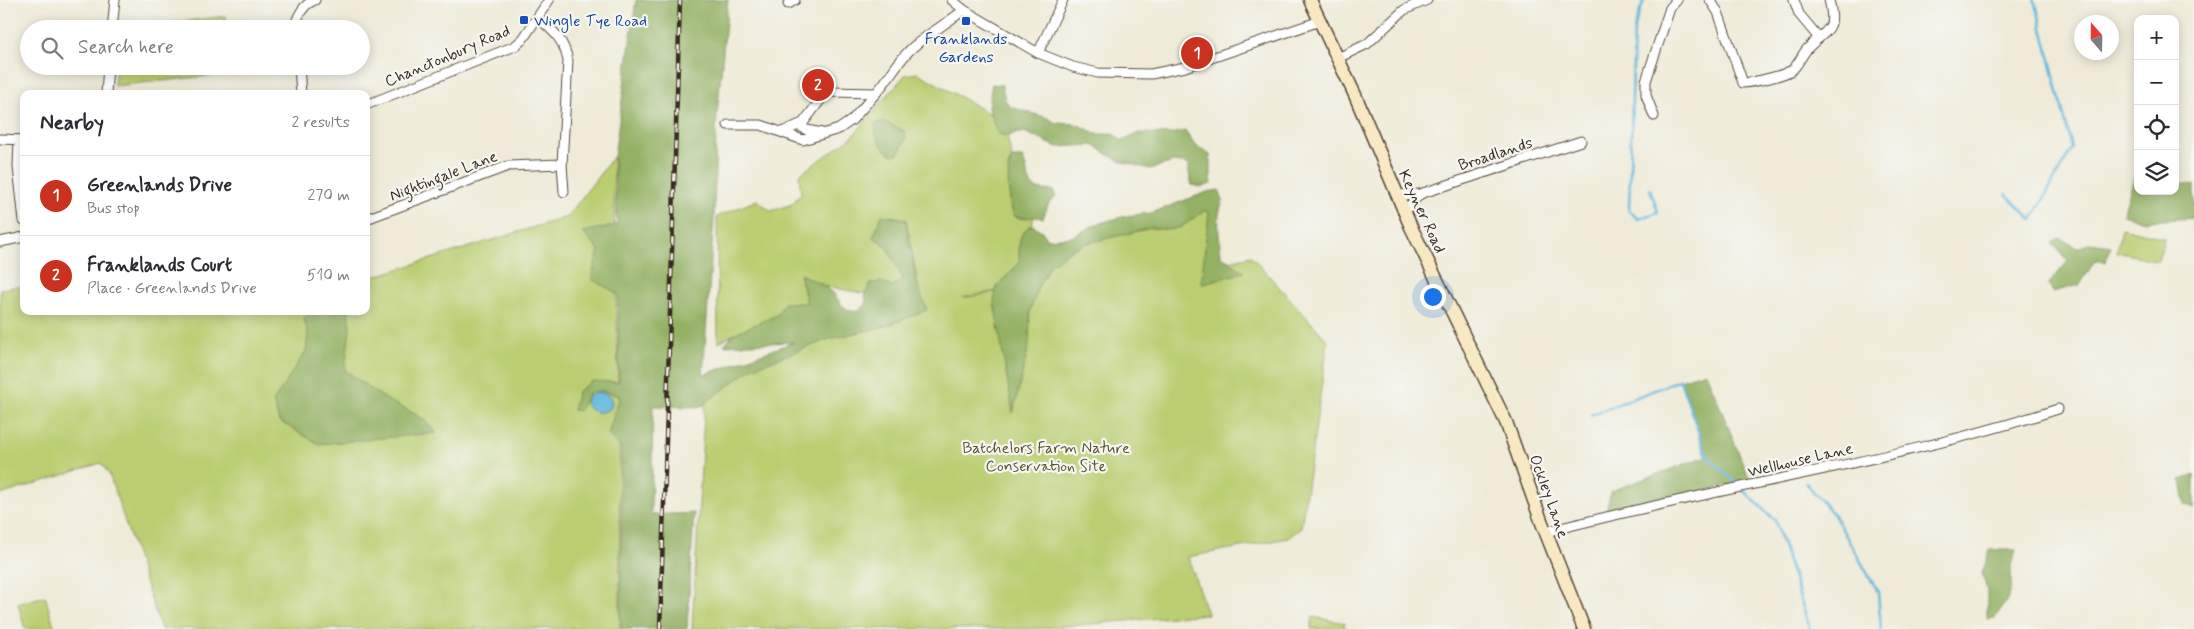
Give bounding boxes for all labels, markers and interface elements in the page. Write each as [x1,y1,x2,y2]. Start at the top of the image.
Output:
place label: Wingle Tye Road [534,11,647,33]
marker: Wingle Tye Road [518,14,530,26]
marker: Franklands Gardens [960,15,972,27]
north arrow [2074,15,2119,60]
map controls [2134,15,2179,195]
button: + [2134,15,2179,60]
search box [20,20,370,75]
street label: Chanctonbury Road [382,21,513,92]
place label: Franklands Gardens [925,29,1007,68]
icon: search [38,34,66,62]
pin: 1 [1181,34,1213,72]
text: Search here [78,35,174,60]
button: − [2134,60,2179,105]
pin: 2 [802,66,834,104]
button: locate [2134,105,2179,150]
text: Nearby [40,109,104,137]
text: 2 results [292,112,350,133]
street label: Broadlands [1456,133,1535,176]
street label: Nightingale Lane [387,146,501,208]
button: layers [2134,150,2179,195]
street label: Keyner Road [1393,166,1450,257]
text: Greenlands Drive [87,173,232,198]
text: 1 [52,185,60,206]
text: 270 m [307,185,350,206]
text: Bus stop [87,198,140,219]
text: Franklands Court [87,253,232,278]
text: 2 [52,265,60,286]
text: 510 m [307,265,350,286]
text: Place · Greenlands Drive [87,278,257,299]
your location [1420,284,1446,310]
park label: Batchelors Farm Nature Conservation Site [962,438,1130,477]
street label: Wellhouse Lane [1746,438,1855,483]
street label: Ockley Lane [1524,452,1573,541]

